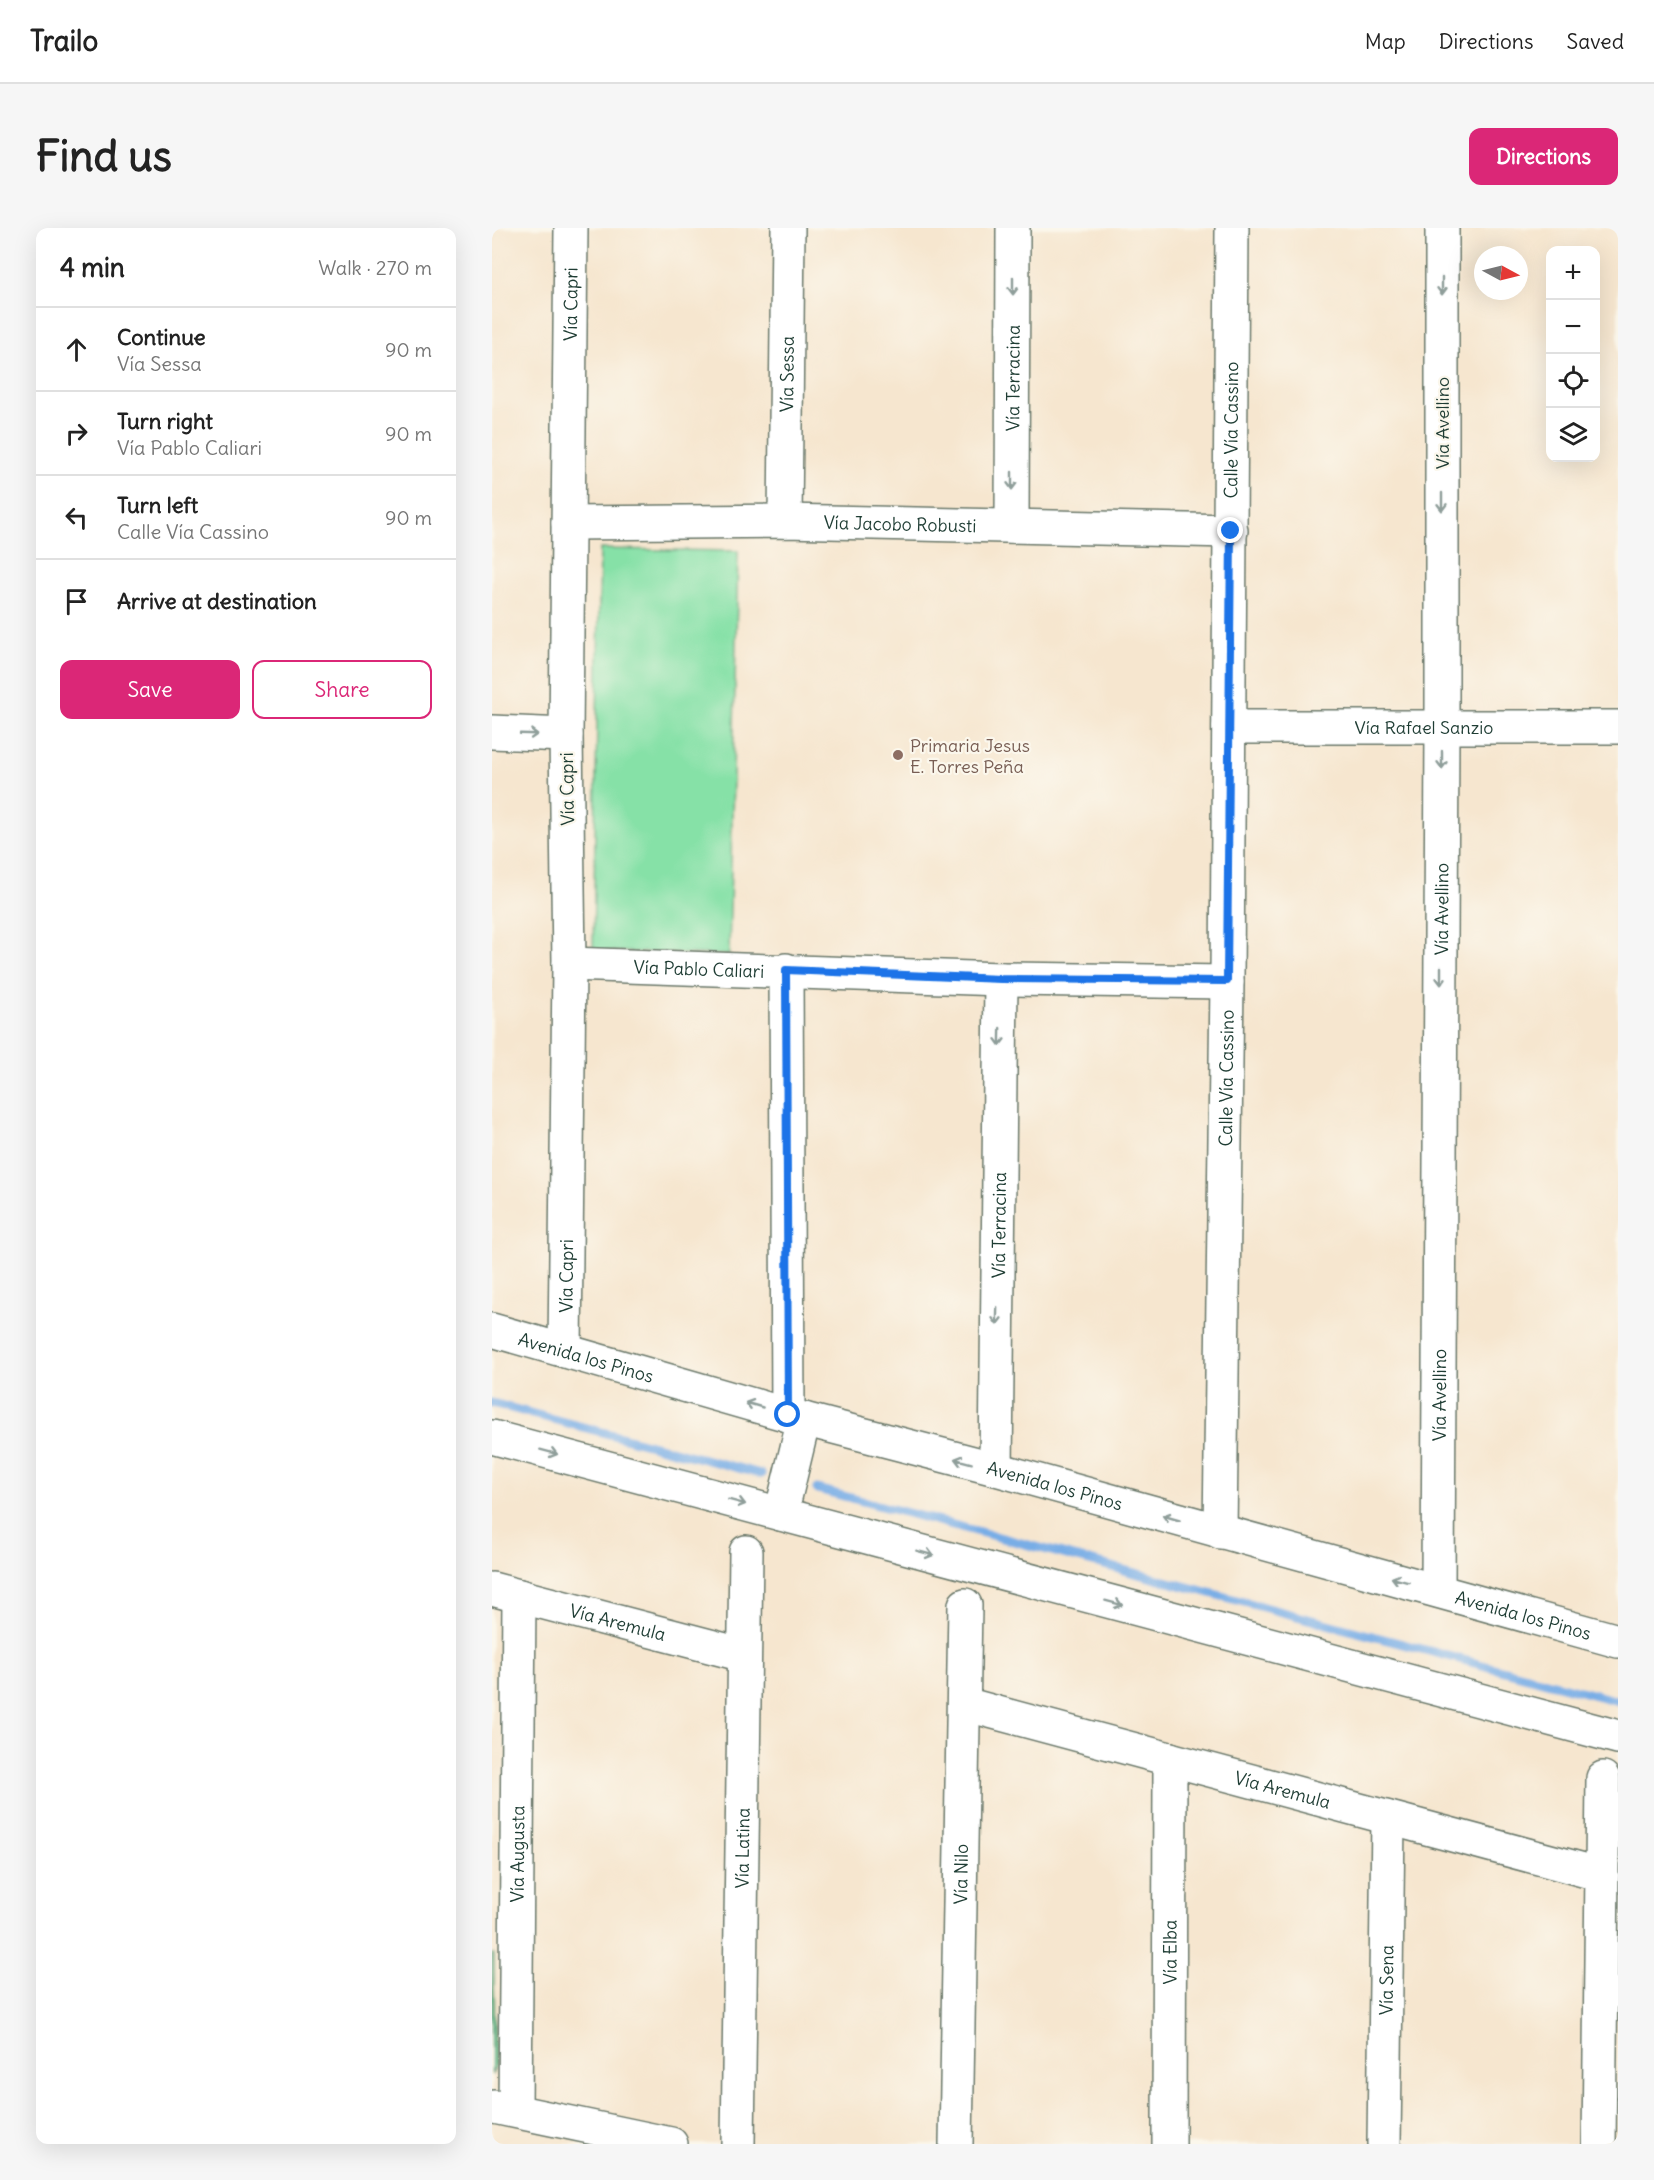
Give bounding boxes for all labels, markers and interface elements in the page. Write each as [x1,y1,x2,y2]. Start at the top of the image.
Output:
text: Trailo [30,23,98,59]
text: Map [1365,28,1406,55]
text: Directions [1439,28,1533,55]
text: Saved [1566,28,1624,55]
button: Directions [1469,128,1618,185]
text: Find us [36,130,172,182]
north arrow [1474,246,1528,300]
map controls [1546,246,1600,462]
button: + [1546,246,1600,300]
text: 4 min [60,251,125,284]
text: Walk · 270 m [318,255,432,280]
street label: Vía Capri [558,267,582,341]
one-way arrow [1007,276,1019,296]
one-way arrow [1436,276,1448,296]
button: − [1546,300,1600,354]
text: Continue [117,323,206,351]
street label: Vía Terracina [1001,325,1024,431]
icon: ahead [60,333,93,366]
street label: Vía Sessa [775,336,798,412]
text: 90 m [385,337,432,362]
text: Vía Sessa [117,351,202,376]
button: locate [1546,354,1600,408]
street label: Calle Vía Cassino [1219,362,1243,499]
street label: Vía Avellino [1431,377,1454,469]
text: Turn right [117,407,213,435]
button: layers [1546,408,1600,462]
icon: right [60,417,93,450]
text: 90 m [385,421,432,446]
text: Vía Pablo Caliari [117,435,262,460]
one-way arrow [1006,471,1018,491]
text: Turn left [117,491,198,519]
one-way arrow [1436,492,1448,512]
icon: left [60,501,93,534]
text: 90 m [385,505,432,530]
street label: Vía Jacobo Robusti [823,510,977,537]
route end [1217,517,1243,543]
text: Calle Vía Cassino [117,519,269,544]
icon: arrive [60,585,93,618]
text: Arrive at destination [117,587,317,615]
button: Save [60,660,240,719]
button: Share [252,660,432,719]
street label: Vía Rafael Sanzio [1355,716,1493,739]
one-way arrow [518,728,538,739]
place label: Primaria Jesus E. Torres Peña [910,734,1030,778]
marker: Primaria Jesus E. Torres Peña [891,748,905,762]
one-way arrow [1436,750,1448,770]
street label: Vía Capri [555,752,579,826]
street label: Vía Avellino [1429,863,1453,955]
street label: Vía Pablo Caliari [633,955,765,982]
one-way arrow [1435,966,1447,986]
street label: Calle Vía Cassino [1213,1009,1238,1147]
one-way arrow [994,1027,1006,1047]
street label: Vía Terracina [986,1172,1011,1278]
street label: Vía Capri [554,1239,578,1313]
one-way arrow [991,1306,1003,1326]
street label: Avenida los Pinos [516,1327,657,1387]
street label: Vía Avellino [1427,1349,1451,1441]
one-way arrow [745,1399,764,1410]
route start [774,1401,800,1427]
one-way arrow [539,1447,558,1458]
one-way arrow [954,1454,973,1466]
street label: Avenida los Pinos [985,1456,1125,1515]
one-way arrow [727,1497,746,1509]
one-way arrow [1162,1512,1181,1523]
one-way arrow [915,1547,934,1559]
one-way arrow [1391,1574,1410,1585]
street label: Avenida los Pinos [1453,1585,1594,1645]
one-way arrow [1104,1597,1123,1609]
street label: Vía Aremula [567,1598,668,1646]
street label: Vía Aremula [1232,1766,1333,1813]
street label: Vía Augusta [505,1805,529,1903]
street label: Vía Latina [730,1808,754,1889]
street label: Vía Nilo [949,1844,973,1904]
street label: Vía Elba [1158,1920,1181,1984]
street label: Vía Sena [1374,1945,1398,2015]

